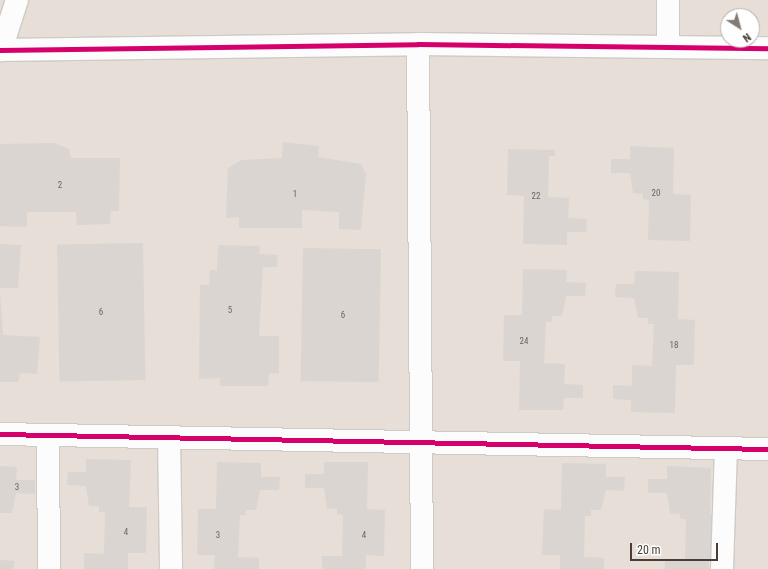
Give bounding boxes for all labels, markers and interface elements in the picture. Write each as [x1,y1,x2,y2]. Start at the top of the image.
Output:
north arrow [720,8,760,48]
text: N [740,30,753,45]
house number: 2 [58,180,62,190]
house number: 20 [652,188,660,198]
house number: 1 [293,189,297,199]
house number: 22 [532,191,540,201]
house number: 5 [228,305,232,315]
house number: 6 [99,307,103,317]
house number: 6 [341,310,345,320]
house number: 24 [520,336,528,346]
house number: 18 [670,340,678,350]
house number: 3 [15,482,19,492]
house number: 4 [124,527,128,537]
house number: 3 [216,530,220,540]
house number: 4 [362,530,366,540]
scale bar [632,535,720,561]
text: 20 m [637,543,661,557]

